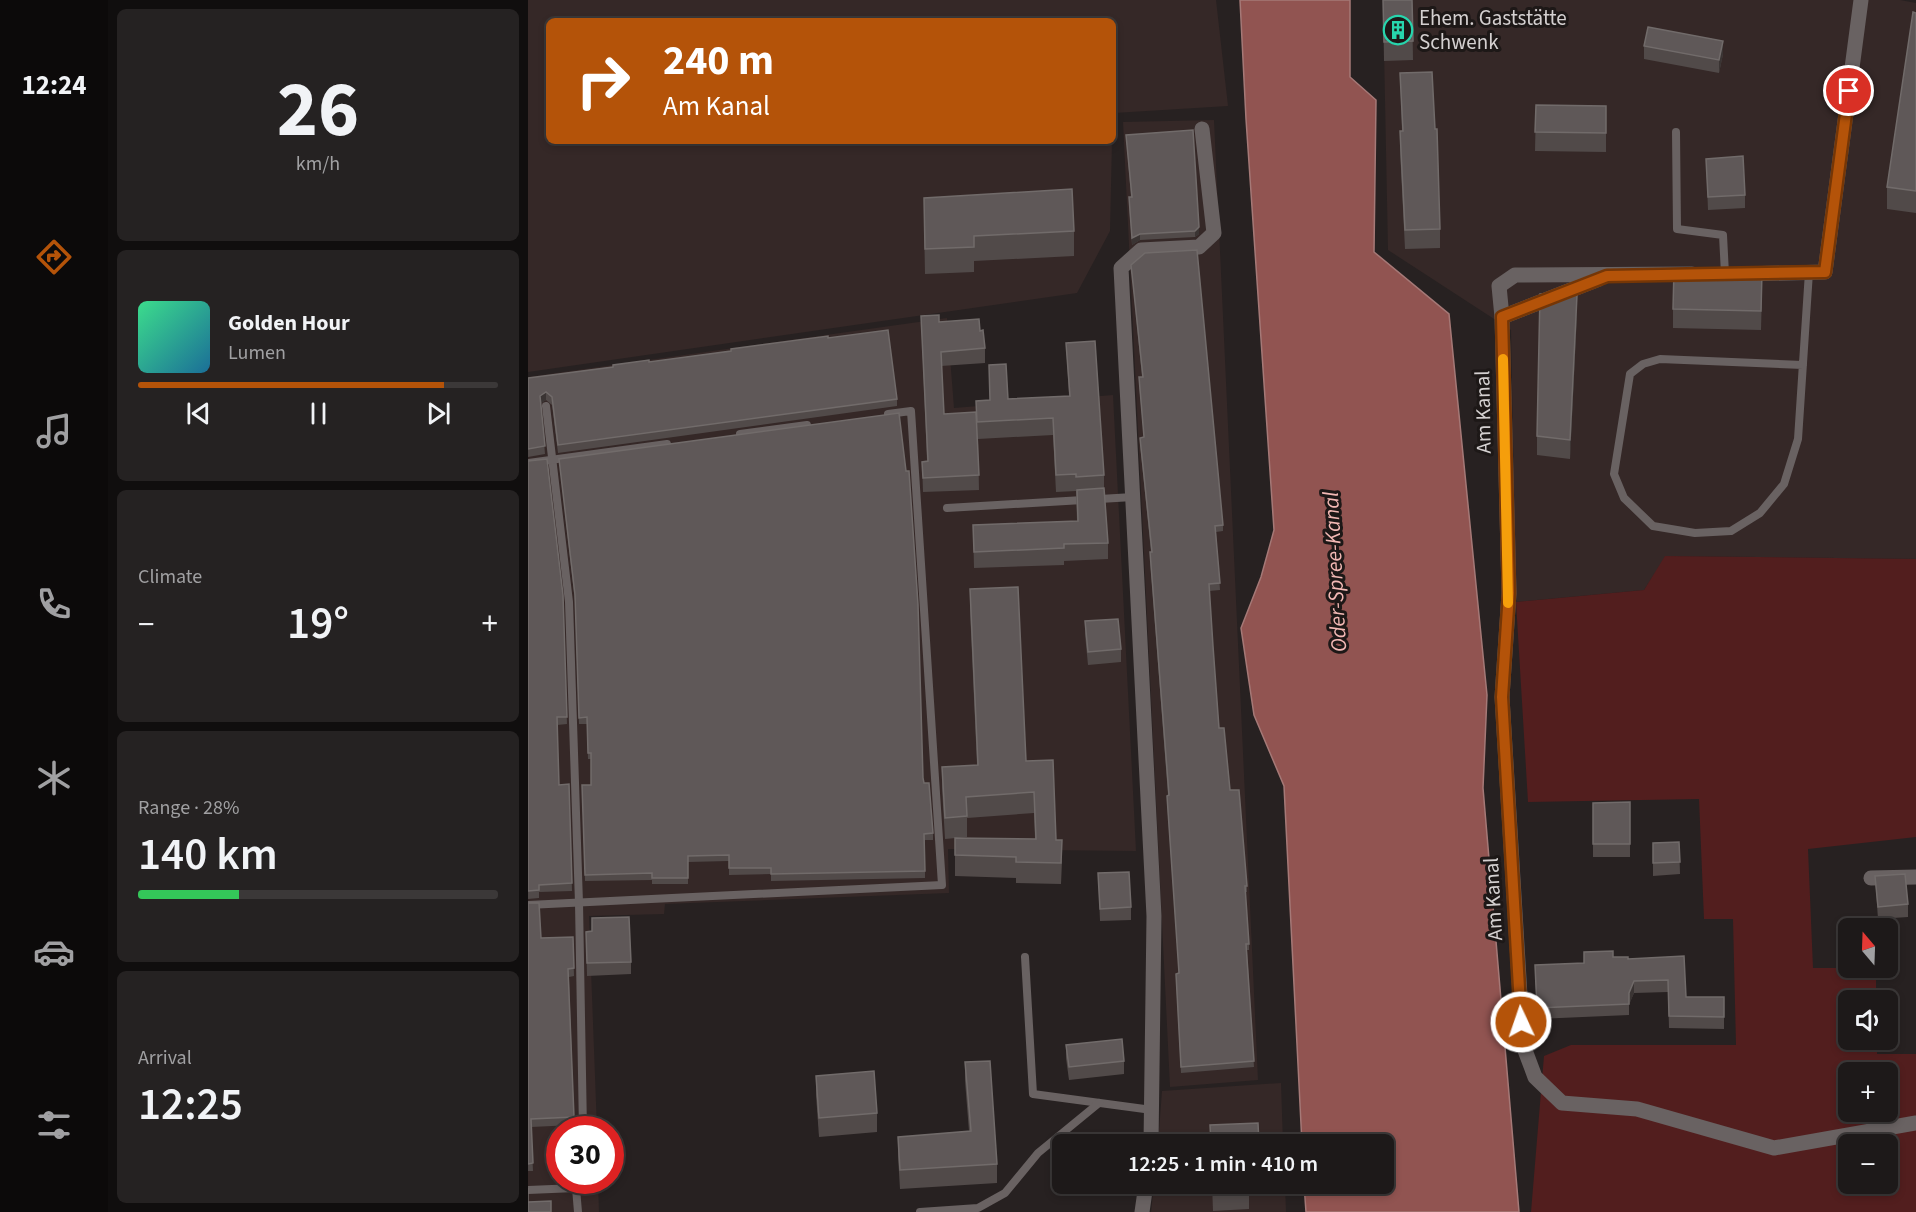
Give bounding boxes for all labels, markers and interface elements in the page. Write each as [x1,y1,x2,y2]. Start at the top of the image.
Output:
place label: Ehem. Gaststätte Schwenk [1419,3,1567,57]
building icon: Ehem. Gaststätte Schwenk [1382,14,1414,46]
text: 240 m [663,31,774,91]
icon: right [564,42,642,120]
text: 26 [277,55,359,166]
pin [1823,65,1874,116]
text: 12:24 [21,66,87,105]
icon: arrive [1832,74,1865,107]
text: Am Kanal [663,87,770,126]
text: km/h [296,150,340,178]
icon: directions [33,236,75,278]
text: Golden Hour [228,307,350,339]
text: Lumen [228,339,286,367]
street label: Am Kanal [1467,370,1499,454]
icon: previous [182,397,215,430]
icon: pause [302,397,335,430]
icon: next [422,397,455,430]
icon: music [33,410,75,452]
water label: Oder-Spree-Kanal [1315,490,1355,653]
text: Climate [138,563,202,591]
icon: phone [33,583,75,625]
text: 19° [287,592,349,656]
text: − [138,601,154,648]
text: + [482,601,498,648]
icon: climate [33,757,75,799]
text: Range · 28% [138,794,239,822]
text: 140 km [138,823,278,887]
street label: Am Kanal [1476,857,1510,941]
north arrow [1838,918,1898,978]
map controls [1838,918,1898,1194]
icon: car [33,931,75,973]
position arrow [1489,990,1553,1054]
button: sound [1838,990,1898,1050]
text: Arrival [138,1044,192,1072]
button: + [1838,1062,1898,1122]
text: 12:25 [138,1073,243,1137]
icon: filters [33,1104,75,1146]
speed limit sign: 30 [546,1116,624,1194]
button: − [1838,1134,1898,1194]
text: 12:25 · 1 min · 410 m [1128,1148,1318,1180]

